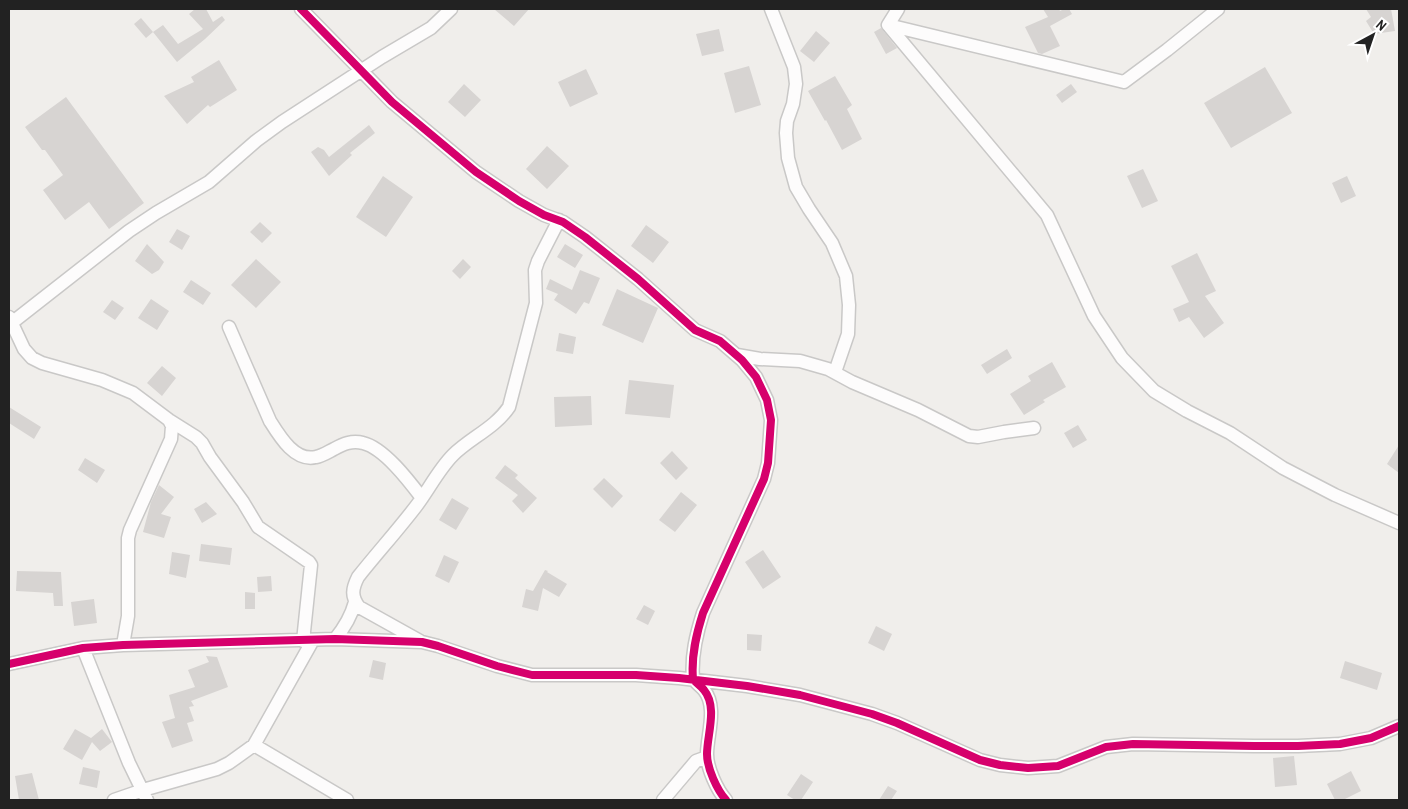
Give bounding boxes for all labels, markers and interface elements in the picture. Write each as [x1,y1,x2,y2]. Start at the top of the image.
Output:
north arrow [1348,10,1398,60]
text: N [1372,15,1390,35]

